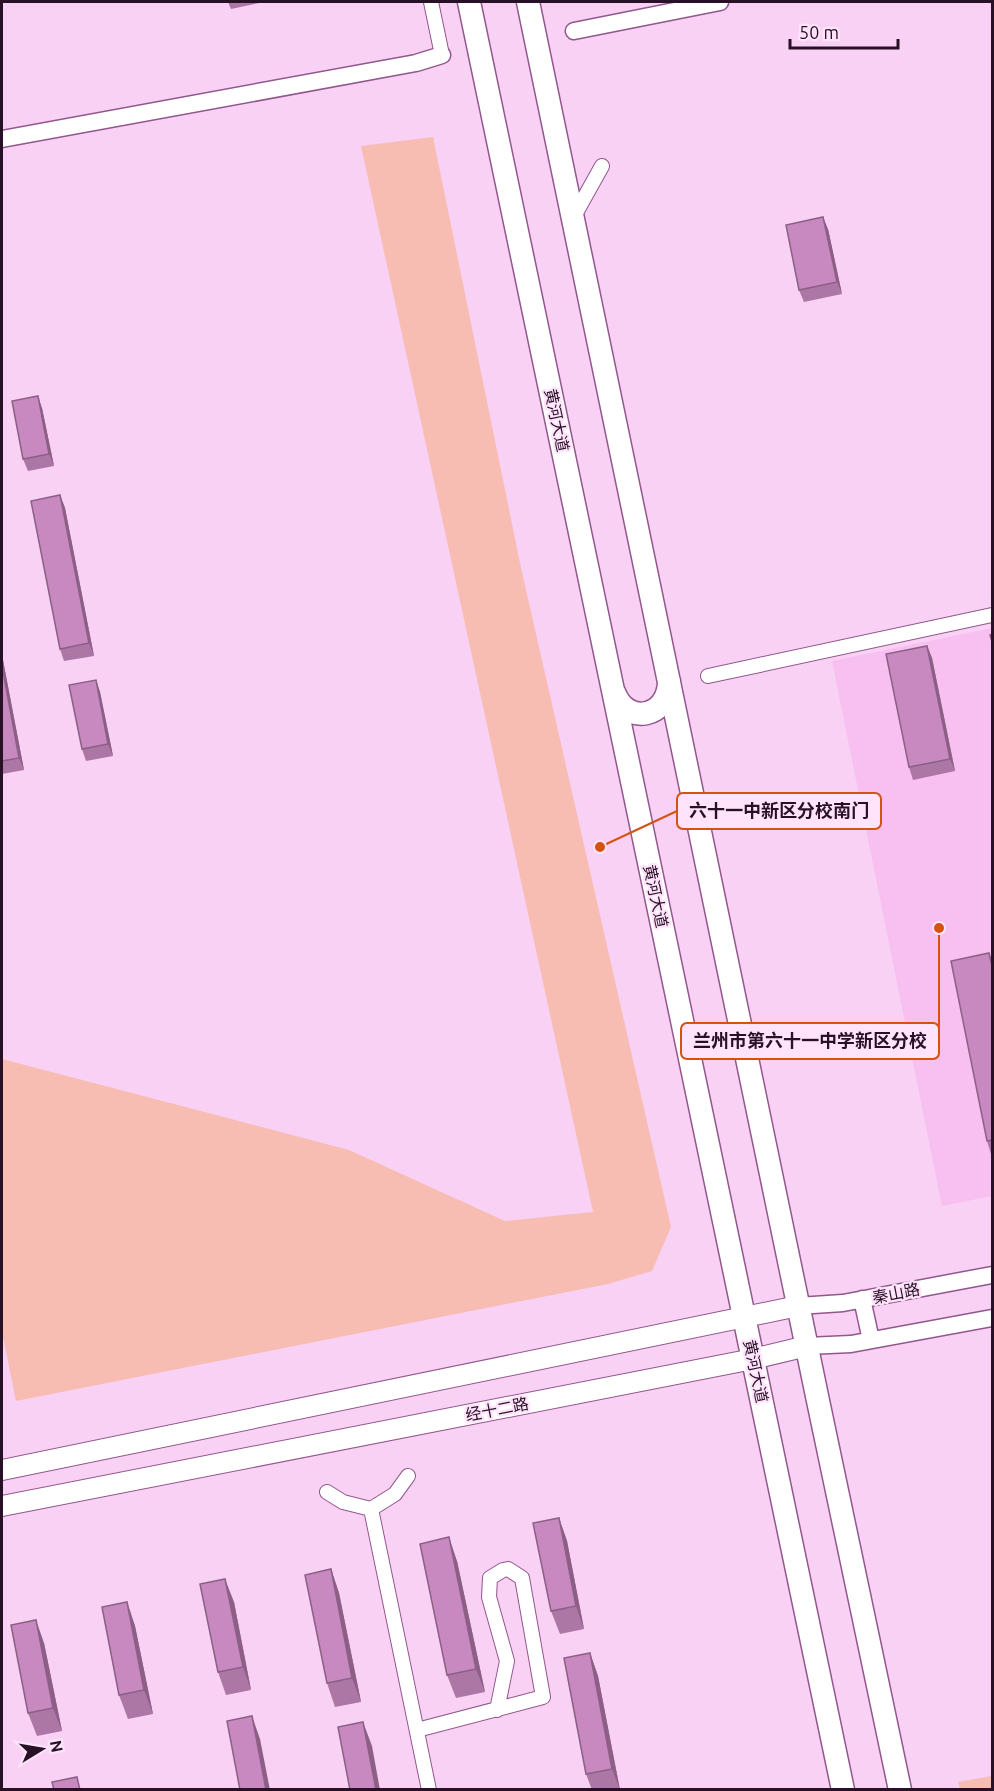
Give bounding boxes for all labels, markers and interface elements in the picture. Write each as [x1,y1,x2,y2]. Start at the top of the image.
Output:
scale bar [790,12,898,50]
text: 50 m [799,22,839,42]
street label: 黄河大道 [542,387,572,453]
callout: 六十一中新区分校南门 [677,793,881,829]
text: 六十一中新区分校南门 [689,800,869,820]
street label: 黄河大道 [641,863,671,929]
callout: 兰州市第六十一中学新区分校 [681,1023,939,1059]
text: 兰州市第六十一中学新区分校 [693,1030,927,1050]
street label: 秦山路 [871,1280,921,1306]
street label: 黄河大道 [741,1338,771,1404]
street label: 经十二路 [464,1394,530,1424]
north arrow [12,1719,72,1779]
text: N [47,1739,67,1754]

